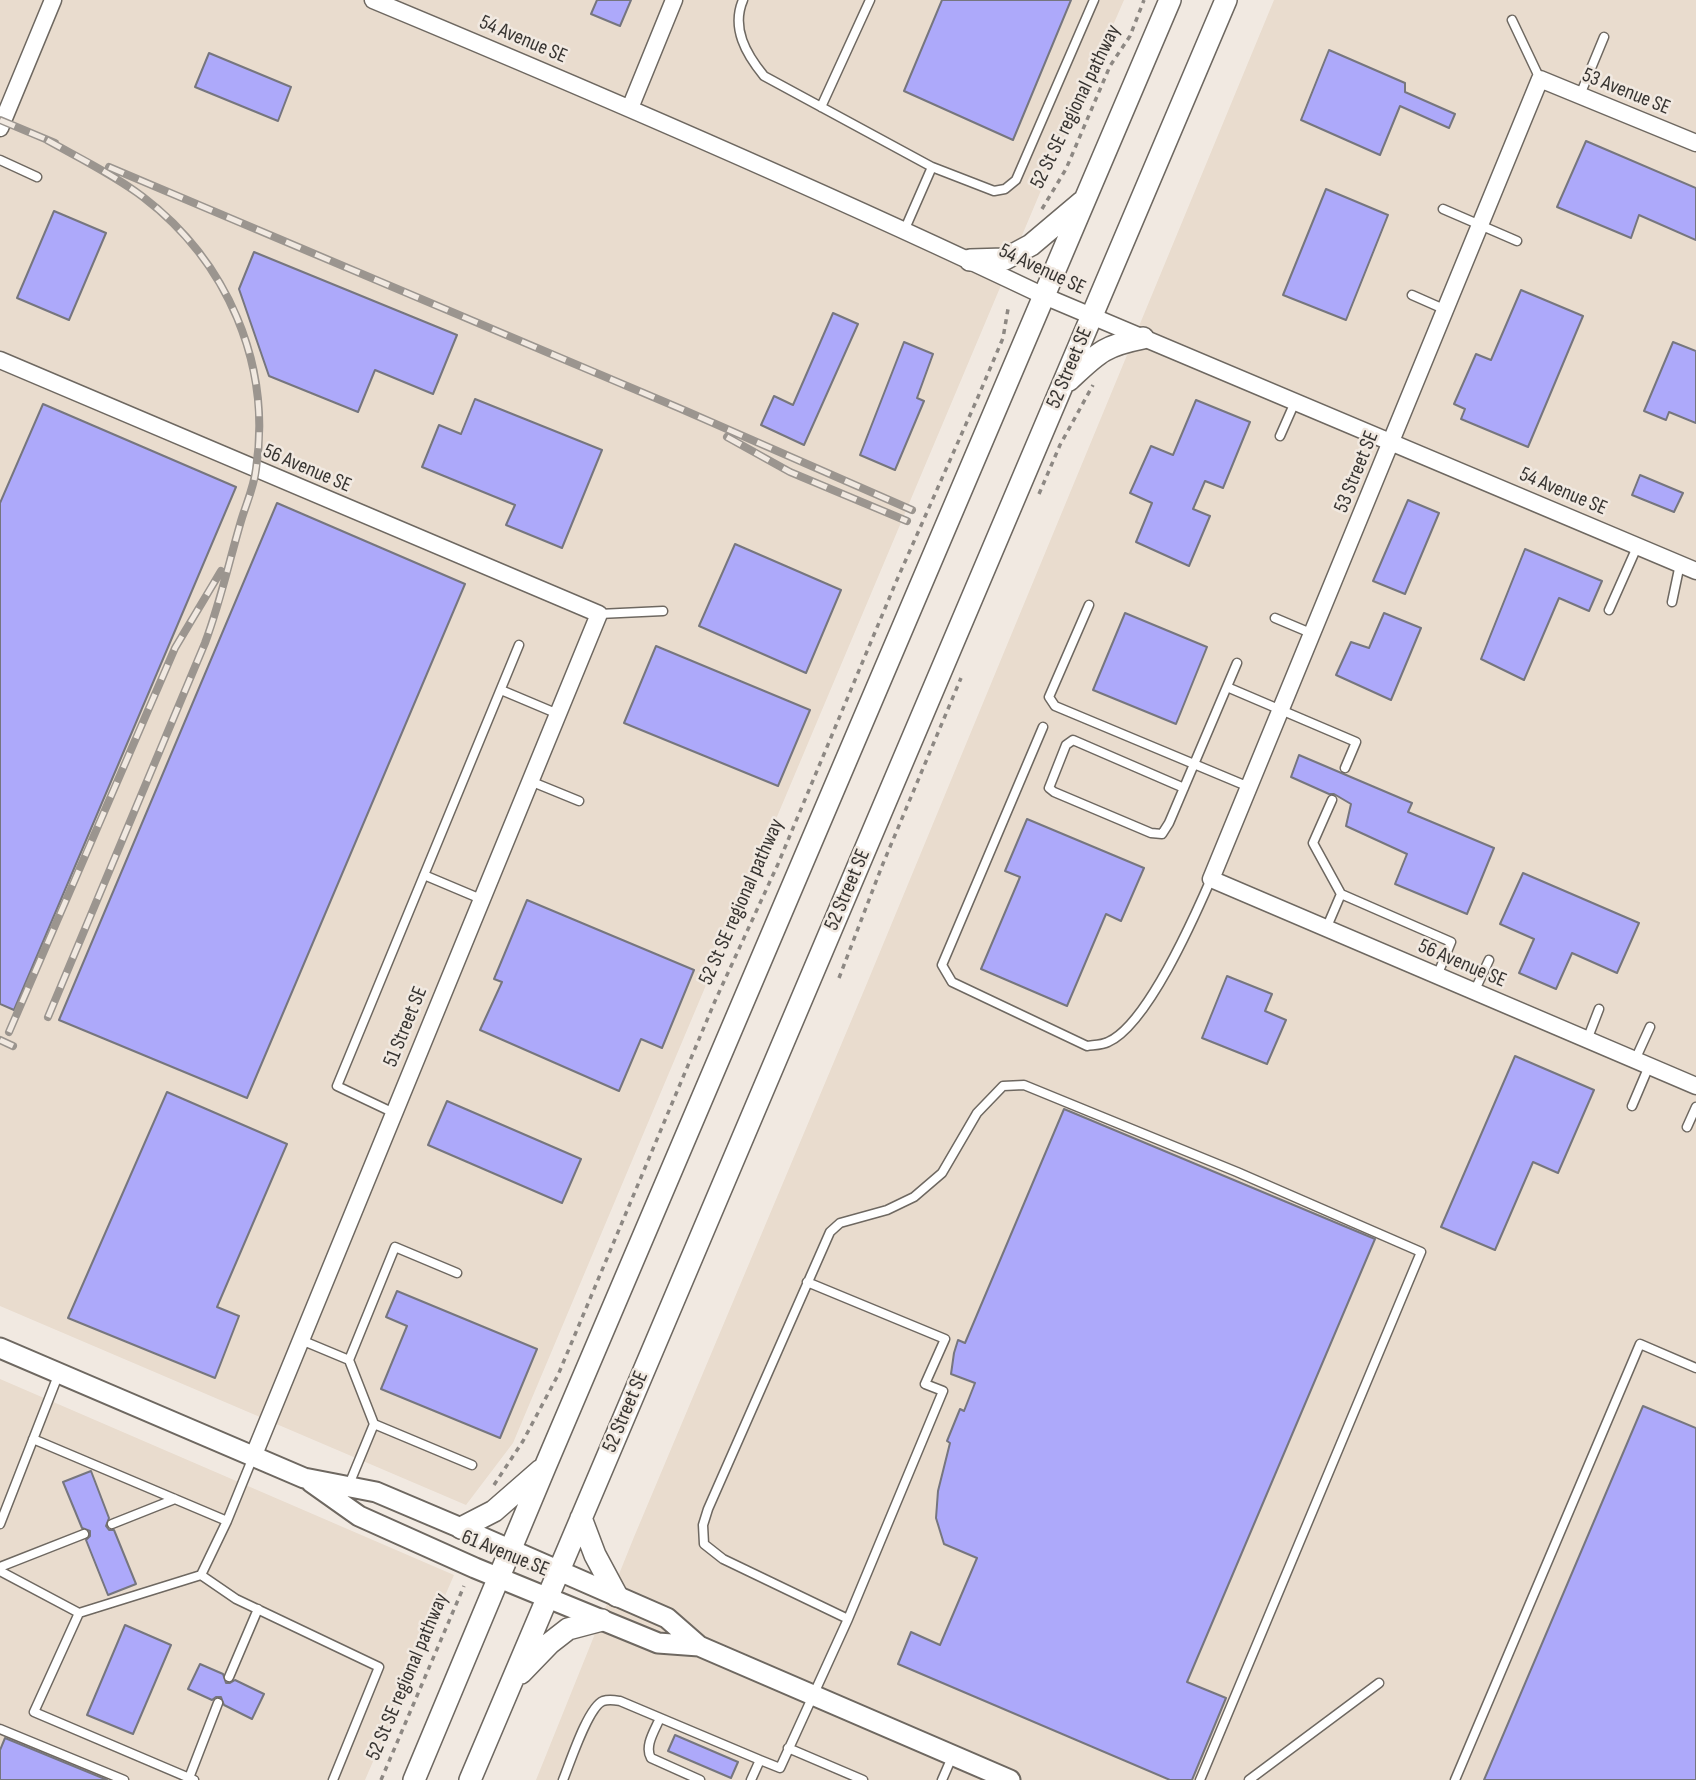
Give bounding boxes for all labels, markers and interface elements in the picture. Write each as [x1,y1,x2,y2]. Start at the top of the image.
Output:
street label: 54 Avenue SE [475,10,571,70]
street label: 52 St SE regional pathway [1025,21,1127,193]
street label: 53 Avenue SE [1578,63,1674,121]
street label: 54 Avenue SE [995,239,1089,301]
street label: 52 Street SE [1042,324,1098,412]
street label: 53 Street SE [1329,427,1385,517]
street label: 56 Avenue SE [259,439,355,499]
street label: 54 Avenue SE [1515,462,1611,522]
street label: 52 St SE regional pathway [694,815,790,989]
street label: 52 Street SE [820,846,876,934]
street label: 56 Avenue SE [1414,934,1510,994]
street label: 51 Street SE [379,983,433,1071]
street label: 52 Street SE [598,1368,654,1456]
street label: 61 Avenue SE [458,1525,552,1583]
street label: 52 St SE regional pathway [361,1590,455,1764]

